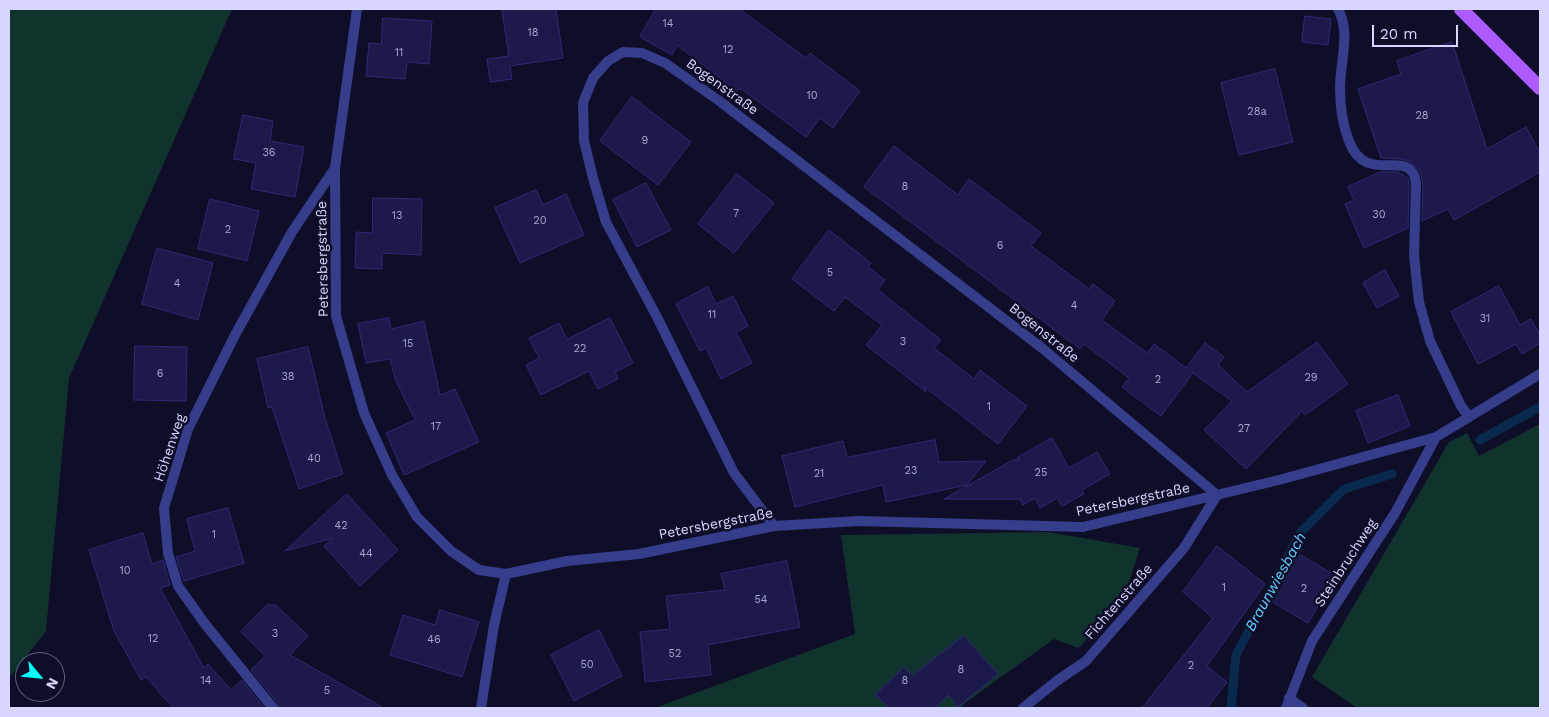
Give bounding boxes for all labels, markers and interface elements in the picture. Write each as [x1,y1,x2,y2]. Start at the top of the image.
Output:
scale bar [1374,15,1460,47]
house number: 14 [662,17,674,31]
text: 20 m [1380,25,1418,43]
house number: 18 [527,26,539,40]
house number: 12 [723,43,733,57]
house number: 11 [395,46,403,60]
street label: Bogenstraße [683,55,761,119]
house number: 10 [806,89,818,103]
house number: 28a [1247,105,1267,119]
house number: 28 [1415,109,1429,123]
house number: 9 [642,134,648,148]
house number: 36 [262,146,276,160]
house number: 8 [902,180,908,194]
street label: Petersbergstraße [314,201,332,317]
house number: 7 [733,207,739,221]
house number: 30 [1372,208,1386,222]
house number: 13 [392,209,402,223]
house number: 20 [533,214,547,228]
house number: 2 [225,223,231,237]
house number: 6 [997,239,1003,253]
house number: 5 [827,266,833,280]
house number: 4 [174,277,180,291]
house number: 4 [1071,299,1077,313]
street label: Bogenstraße [1006,300,1082,366]
house number: 11 [708,308,716,322]
house number: 31 [1480,312,1490,326]
house number: 3 [900,335,906,349]
house number: 15 [403,337,413,351]
house number: 22 [574,342,586,356]
house number: 6 [157,367,163,381]
house number: 38 [281,370,295,384]
house number: 29 [1304,371,1318,385]
house number: 2 [1155,373,1161,387]
house number: 1 [987,400,991,414]
street label: Höhenweg [151,412,189,484]
house number: 17 [431,420,441,434]
house number: 27 [1238,422,1250,436]
house number: 40 [307,452,321,466]
house number: 23 [905,464,917,478]
house number: 25 [1035,466,1047,480]
house number: 21 [814,467,824,481]
street label: Petersbergstraße [1074,480,1192,520]
street label: Petersbergstraße [657,505,775,543]
street label: Steinbruchweg [1311,516,1381,610]
house number: 42 [334,519,348,533]
house number: 1 [212,528,216,542]
water label: Braunwiesbach [1241,530,1311,634]
house number: 44 [359,547,373,561]
street label: Fichtenstraße [1082,561,1156,643]
house number: 10 [119,564,131,578]
house number: 1 [1222,581,1226,595]
house number: 2 [1301,582,1307,596]
house number: 54 [754,593,768,607]
house number: 3 [272,627,278,641]
house number: 12 [148,632,158,646]
house number: 46 [427,633,441,647]
house number: 52 [669,647,681,661]
north arrow [15,652,65,702]
house number: 50 [580,658,594,672]
house number: 2 [1188,659,1194,673]
house number: 8 [958,663,964,677]
house number: 14 [200,674,212,688]
house number: 8 [902,674,908,688]
text: N [43,675,62,692]
house number: 5 [324,684,330,698]

